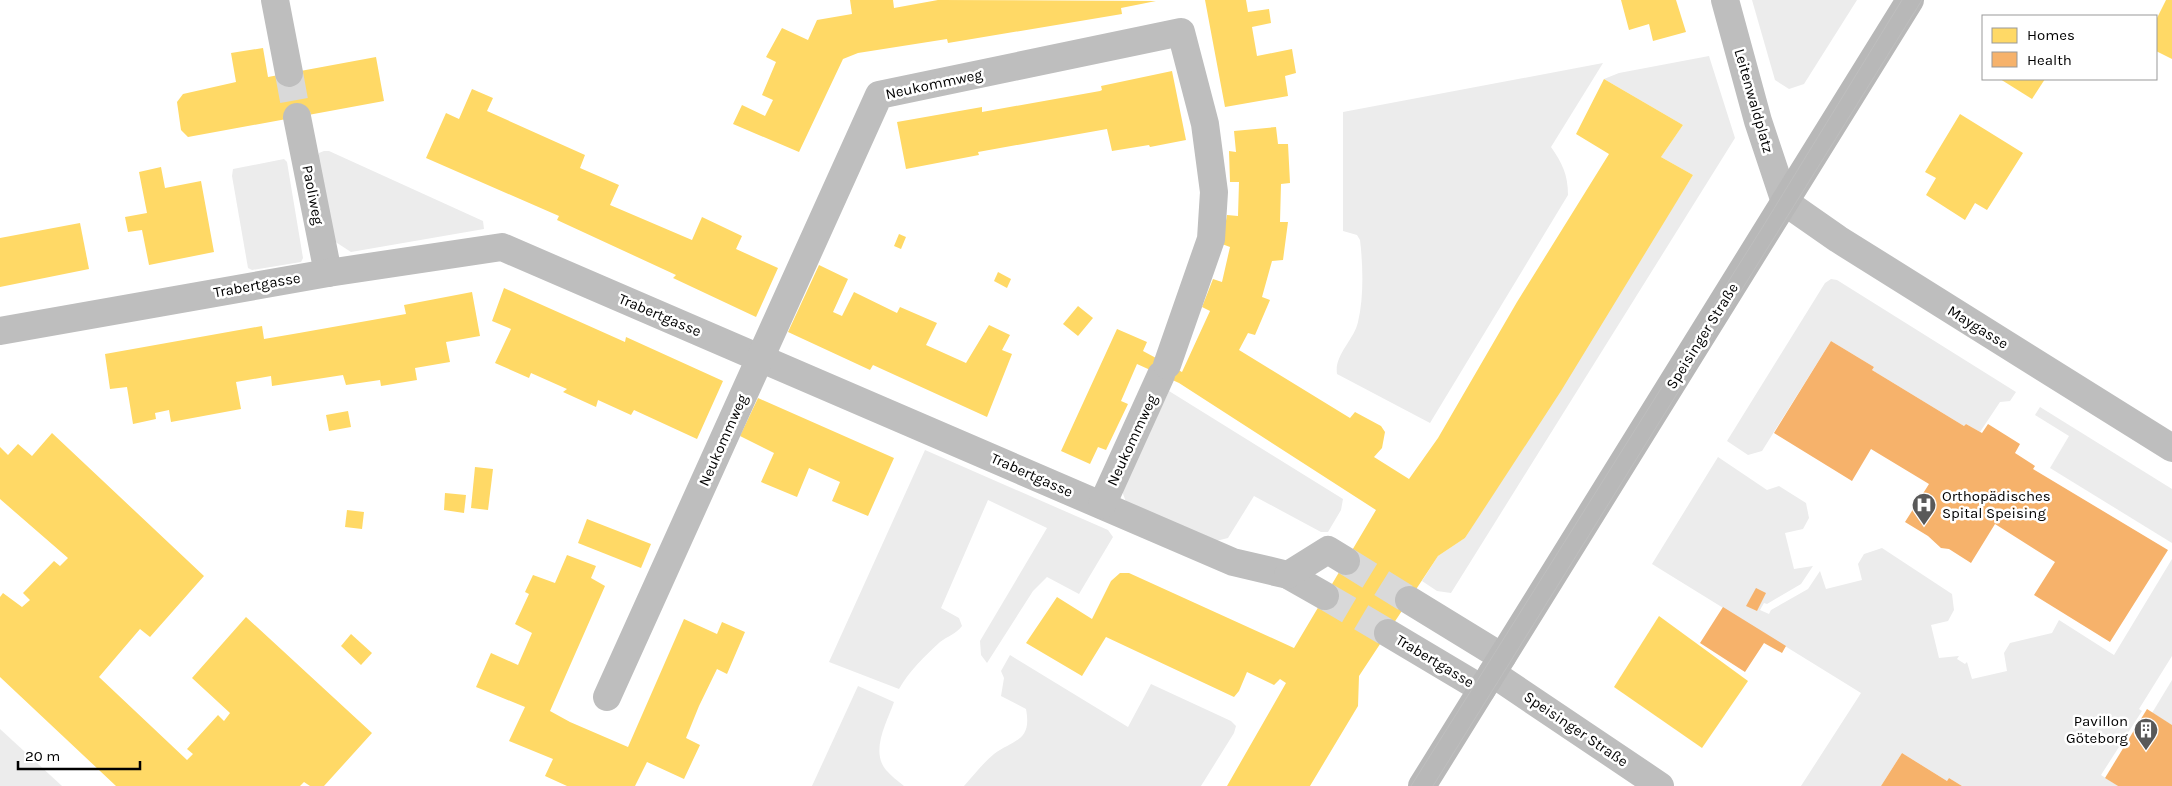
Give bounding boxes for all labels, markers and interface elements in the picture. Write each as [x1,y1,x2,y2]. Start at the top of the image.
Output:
legend [1982,15,2157,80]
text: Homes [2027,26,2075,44]
street label: Leitenwaldplatz [1730,47,1778,155]
text: Health [2027,51,2072,69]
street label: Neukommweg [884,65,985,103]
street label: Paoliweg [298,164,328,227]
street label: Trabertgasse [212,269,302,301]
street label: Speisinger Straße [1662,280,1742,392]
street label: Trabertgasse [616,290,704,340]
street label: Maygasse [1944,301,2012,353]
street label: Neukommweg [695,391,752,489]
street label: Neukommweg [1103,391,1161,489]
street label: Trabertgasse [988,449,1076,501]
place label: Orthopädisches Spital Speising [1942,487,2051,522]
hospital icon: Orthopädisches Spital Speising [1911,492,1937,526]
street label: Trabertgasse [1393,631,1477,691]
street label: Speisinger Straße [1520,687,1632,771]
place label: Pavillon Göteborg [2066,712,2129,747]
building icon: Pavillon Göteborg [2133,717,2159,751]
scale bar [18,738,140,770]
text: 20 m [25,747,60,765]

